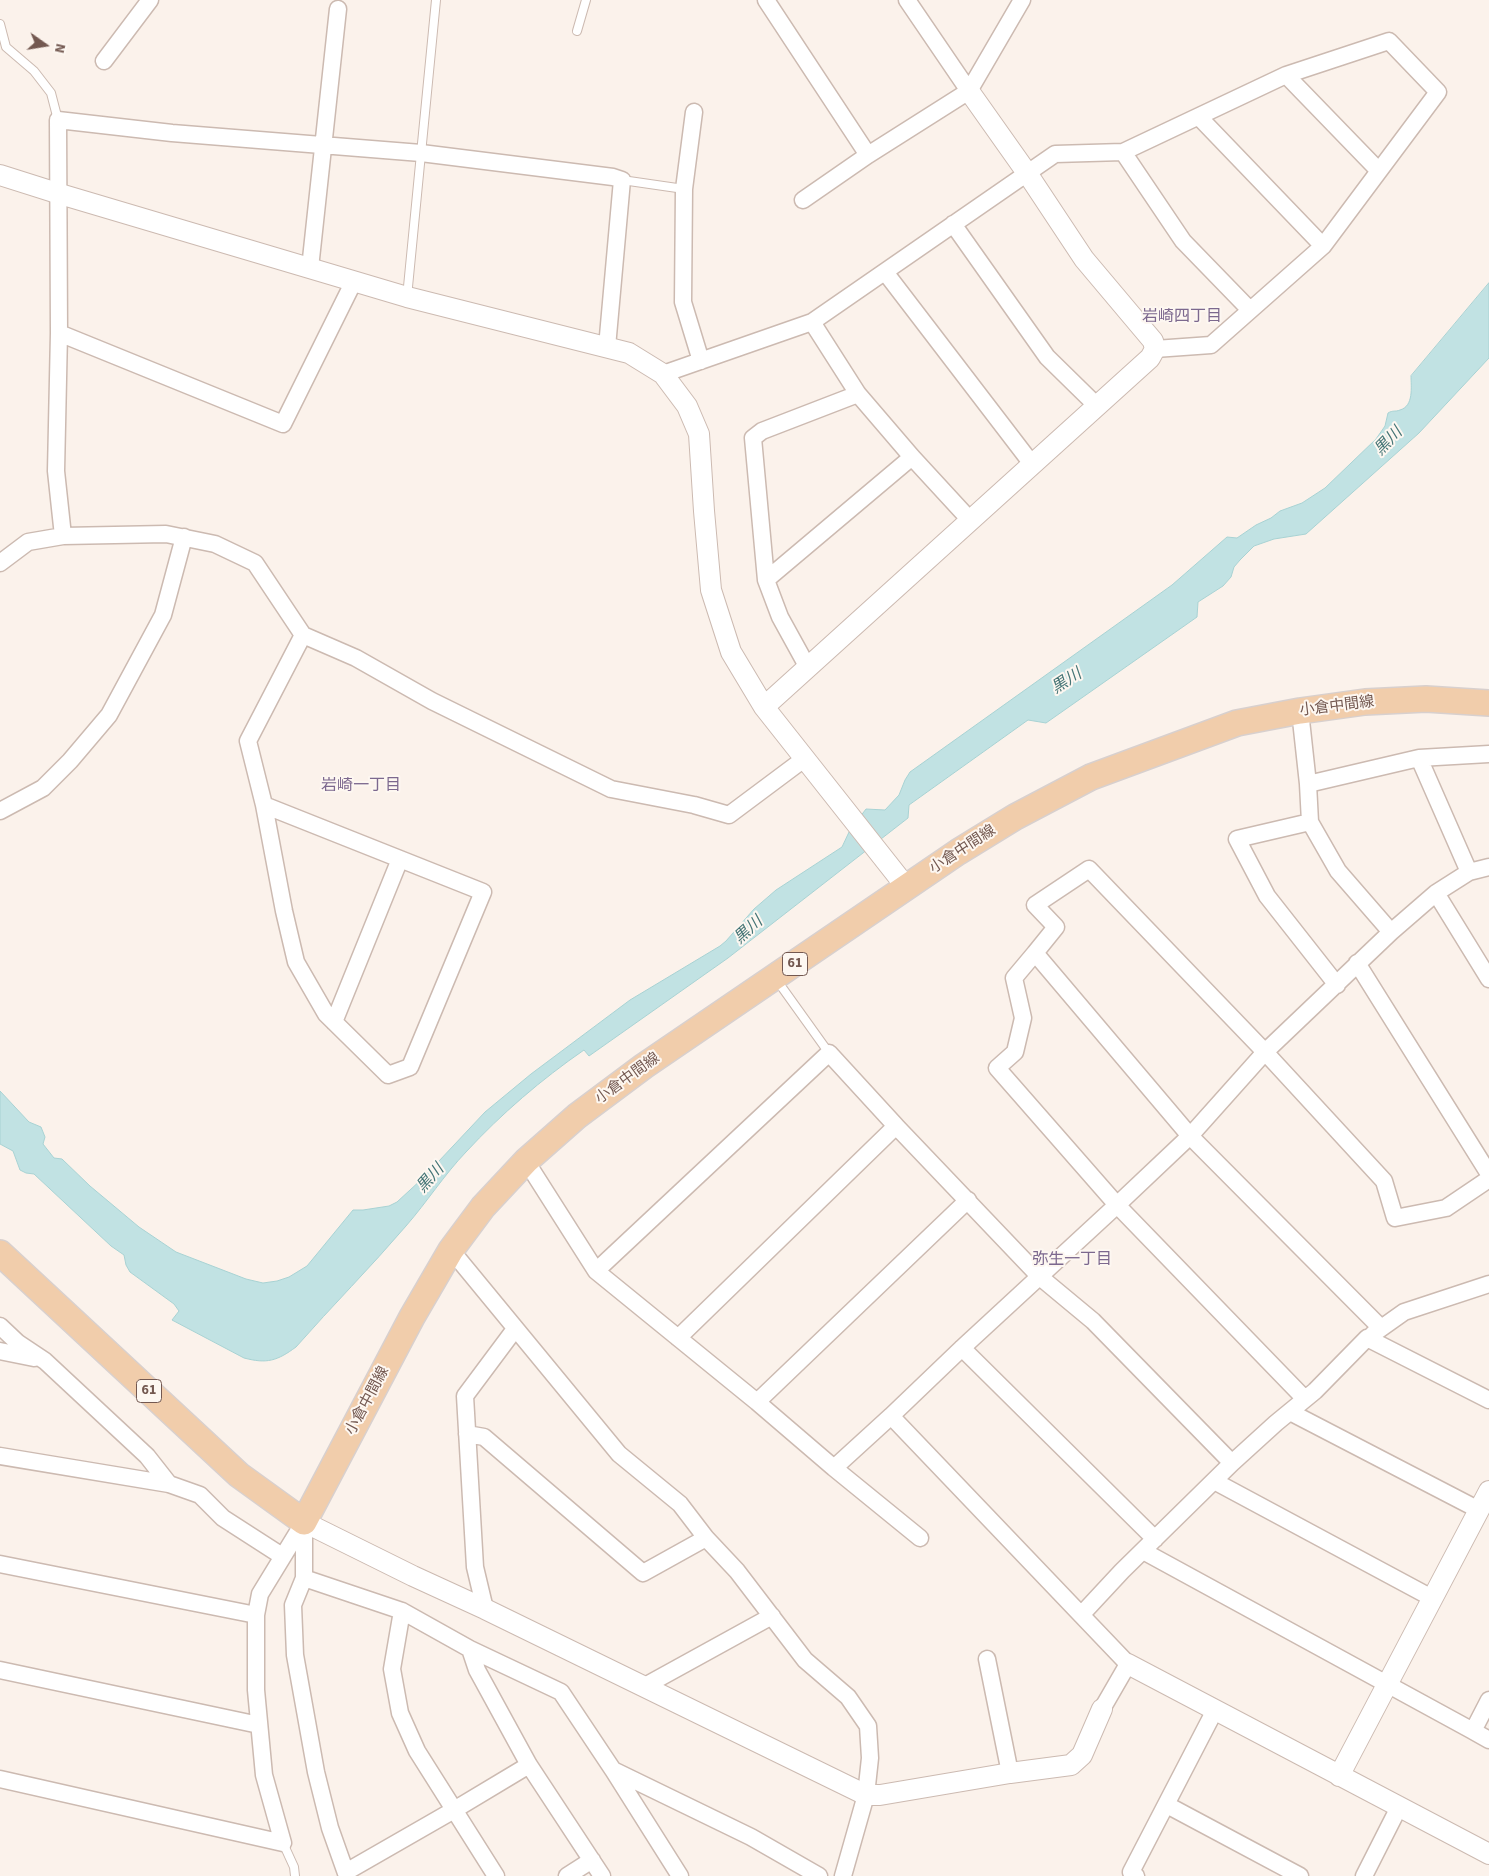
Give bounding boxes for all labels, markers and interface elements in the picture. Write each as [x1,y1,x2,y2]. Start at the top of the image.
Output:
north arrow [20,20,70,70]
text: N [49,42,70,55]
district label: 岩崎四丁目 [1142,307,1222,327]
water label: 黒川 [1371,424,1407,460]
water label: 黒川 [1048,665,1086,699]
street label: 小倉中間線 [1299,693,1375,721]
district label: 岩崎一丁目 [321,776,401,796]
street label: 小倉中間線 [927,822,999,878]
water label: 黒川 [731,913,767,949]
road number: 61 [782,952,808,976]
street label: 小倉中間線 [592,1050,664,1108]
water label: 黒川 [413,1161,449,1197]
district label: 弥生一丁目 [1032,1250,1112,1270]
street label: 小倉中間線 [342,1364,394,1438]
road number: 61 [136,1380,162,1402]

